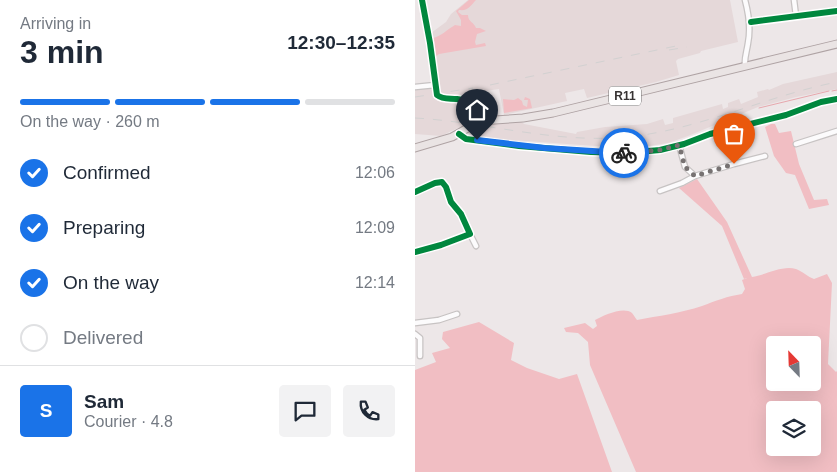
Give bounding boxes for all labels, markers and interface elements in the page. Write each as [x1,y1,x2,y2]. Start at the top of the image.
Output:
text: Arriving in [20,15,91,32]
text: 12:30–12:35 [287,32,395,53]
text: 3 min [20,34,104,70]
road number: R11 [609,86,641,105]
pin [456,89,498,140]
icon: home [463,96,491,124]
text: On the way · 260 m [20,113,160,130]
pin [713,113,755,164]
icon: bag [720,120,748,148]
courier [599,128,649,178]
icon: bike [610,139,638,167]
icon: check [20,159,48,187]
text: Confirmed [63,162,151,183]
text: 12:06 [355,164,395,181]
icon: check [20,214,48,242]
text: Preparing [63,217,145,238]
text: 12:09 [355,219,395,236]
icon: check [20,269,48,297]
text: On the way [63,272,159,293]
text: 12:14 [355,274,395,291]
text: Delivered [63,327,143,348]
north arrow [766,336,821,391]
map controls [766,336,821,456]
button: chat [279,385,331,437]
button: phone [343,385,395,437]
text: Sam [84,391,124,412]
text: S [40,400,52,421]
button: layers [766,401,821,456]
text: Courier · 4.8 [84,413,173,430]

